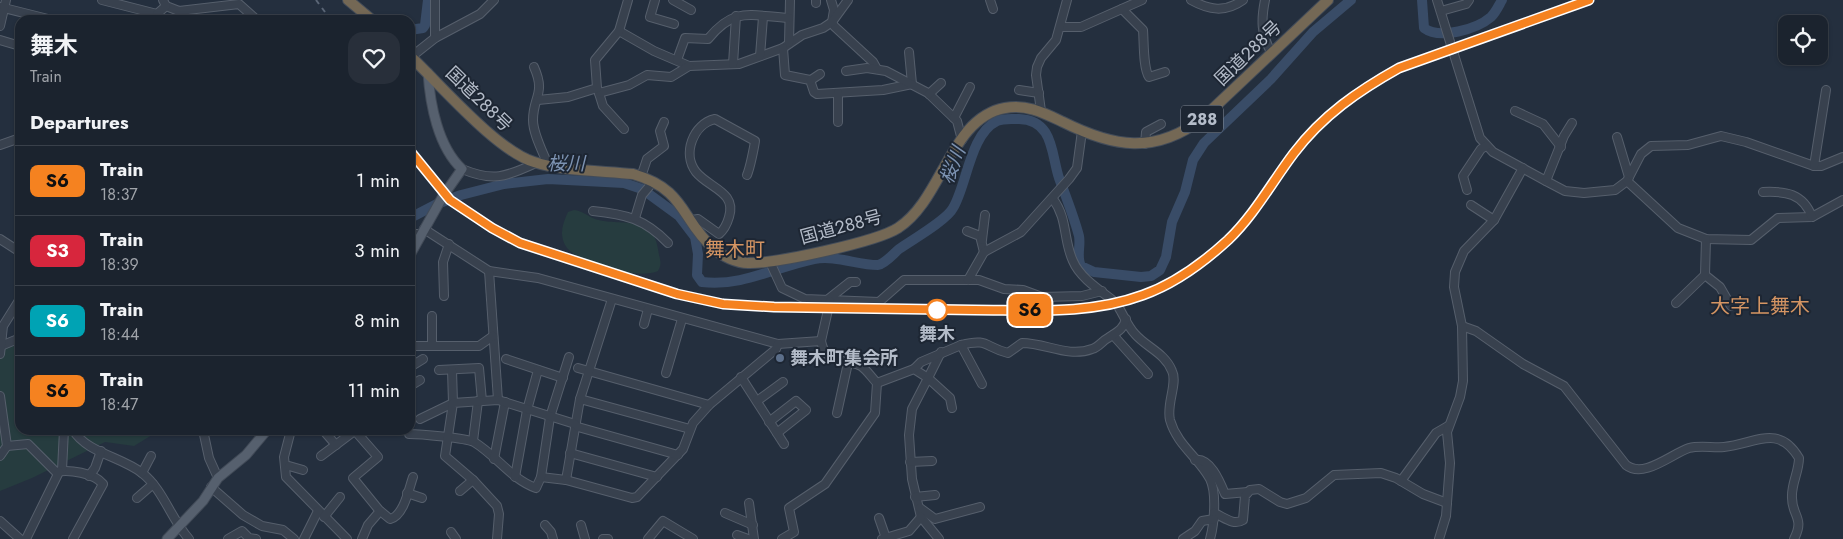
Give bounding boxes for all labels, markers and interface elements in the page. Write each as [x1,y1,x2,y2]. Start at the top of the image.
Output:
street label: 国道288号 [1209,15,1287,91]
map controls [1778,15,1828,65]
button: locate [1778,15,1828,65]
text: 舞木 [30,28,78,63]
button: heart [348,32,400,84]
street label: 国道288号 [440,61,518,137]
text: Train [30,65,62,88]
road number: 288 [1181,106,1223,132]
text: Departures [30,109,129,136]
water label: 桜川 [933,141,973,188]
water label: 桜川 [547,150,587,177]
text: Train [100,156,143,183]
text: 1 min [356,167,400,194]
text: S6 [46,168,69,194]
text: 18:37 [100,183,138,206]
street label: 国道288号 [797,204,885,250]
text: Train [100,226,143,253]
district label: 舞木町 [705,235,765,264]
text: 3 min [354,237,400,264]
text: S3 [46,238,69,264]
text: 18:39 [100,253,139,276]
district label: 大字上舞木 [1710,292,1810,321]
line badge: S6 [1008,294,1052,326]
text: Train [100,296,143,323]
text: S6 [1018,297,1042,323]
marker: 舞木 [926,299,948,321]
text: 8 min [354,307,400,334]
text: S6 [46,308,69,334]
place label: 舞木 [919,321,955,347]
text: 18:44 [100,323,139,346]
place label: 舞木町集会所 [790,345,898,371]
marker: 舞木町集会所 [774,352,786,364]
text: Train [100,366,143,393]
text: 11 min [347,377,400,404]
text: S6 [46,378,69,404]
text: 18:47 [100,393,138,416]

